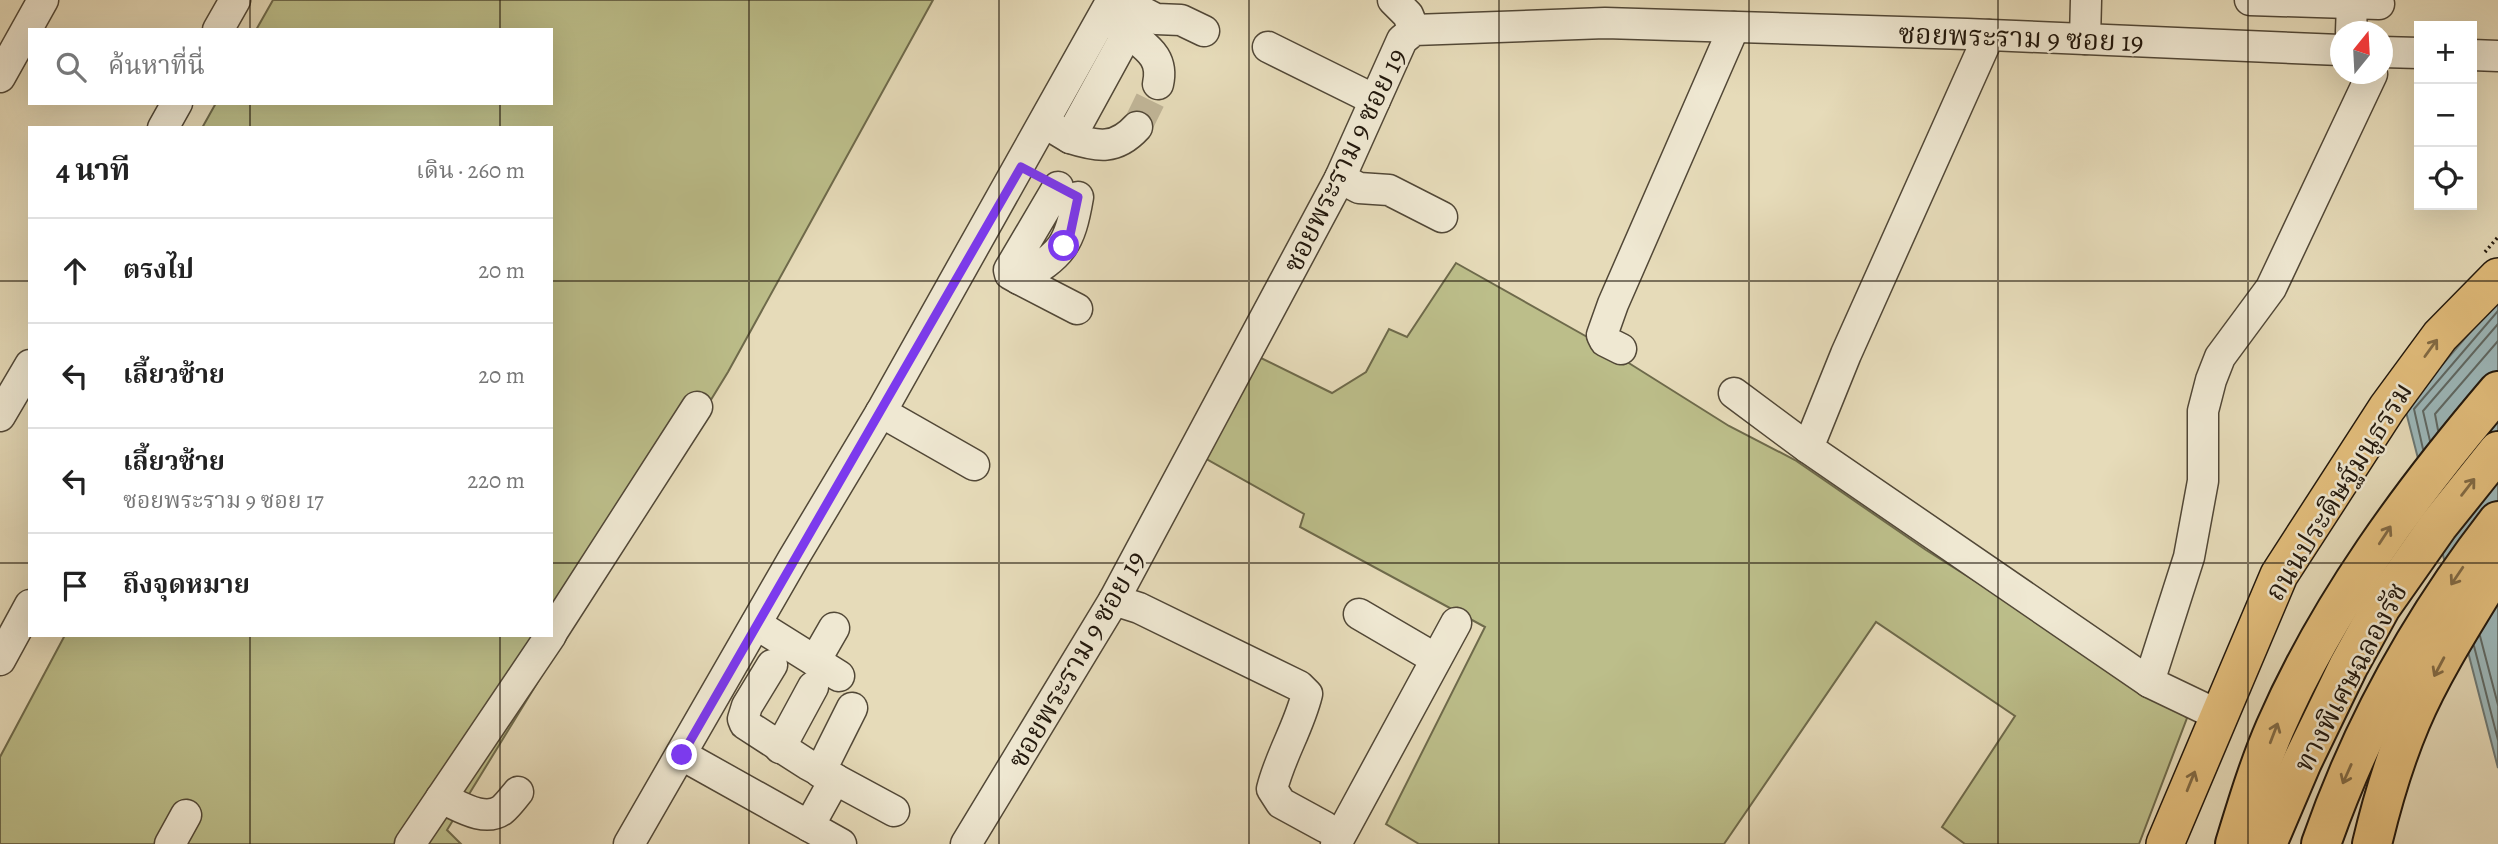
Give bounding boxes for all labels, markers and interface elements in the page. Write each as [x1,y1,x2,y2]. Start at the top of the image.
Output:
street label: ซอยพระราม 9 ซอย 19 [1898,15,2144,61]
north arrow [2330,21,2393,84]
map controls [2414,21,2477,210]
button: + [2414,21,2477,84]
search box [28,28,553,105]
street label: ซอยพระราม 9 ซอย 19 [1274,42,1416,279]
icon: search [52,48,90,86]
text: ค้นหาที่นี่ [108,48,205,83]
button: − [2414,84,2477,147]
button: locate [2414,147,2477,210]
text: 4 นาที [56,150,130,190]
text: เดิน · 260 m [416,155,525,186]
route start [1048,230,1079,261]
icon: ahead [56,252,94,290]
text: ตรงไป [123,252,194,287]
text: 20 m [478,255,525,286]
one-way arrow [2424,339,2438,358]
icon: left [56,357,94,395]
text: เลี้ยวซ้าย [123,357,225,392]
text: 20 m [478,360,525,391]
street label: ถนนประดิษฐ์มนูธรรม [2256,375,2422,608]
text: เลี้ยวซ้าย [123,444,225,479]
icon: left [56,462,94,500]
text: 220 m [467,465,525,496]
one-way arrow [2461,479,2476,497]
text: ซอยพระราม 9 ซอย 17 [123,485,324,516]
one-way arrow [2378,526,2392,546]
street label: ซอยพระราม 9 ซอย 19 [999,544,1155,775]
one-way arrow [2450,566,2465,585]
icon: arrive [56,567,94,605]
text: ถึงจุดหมาย [123,567,250,602]
street label: ทางพิเศษฉลองรัช [2285,576,2417,779]
one-way arrow [2432,657,2446,677]
one-way arrow [2268,723,2281,745]
route end [666,739,697,770]
one-way arrow [2340,763,2353,785]
one-way arrow [2185,770,2198,792]

